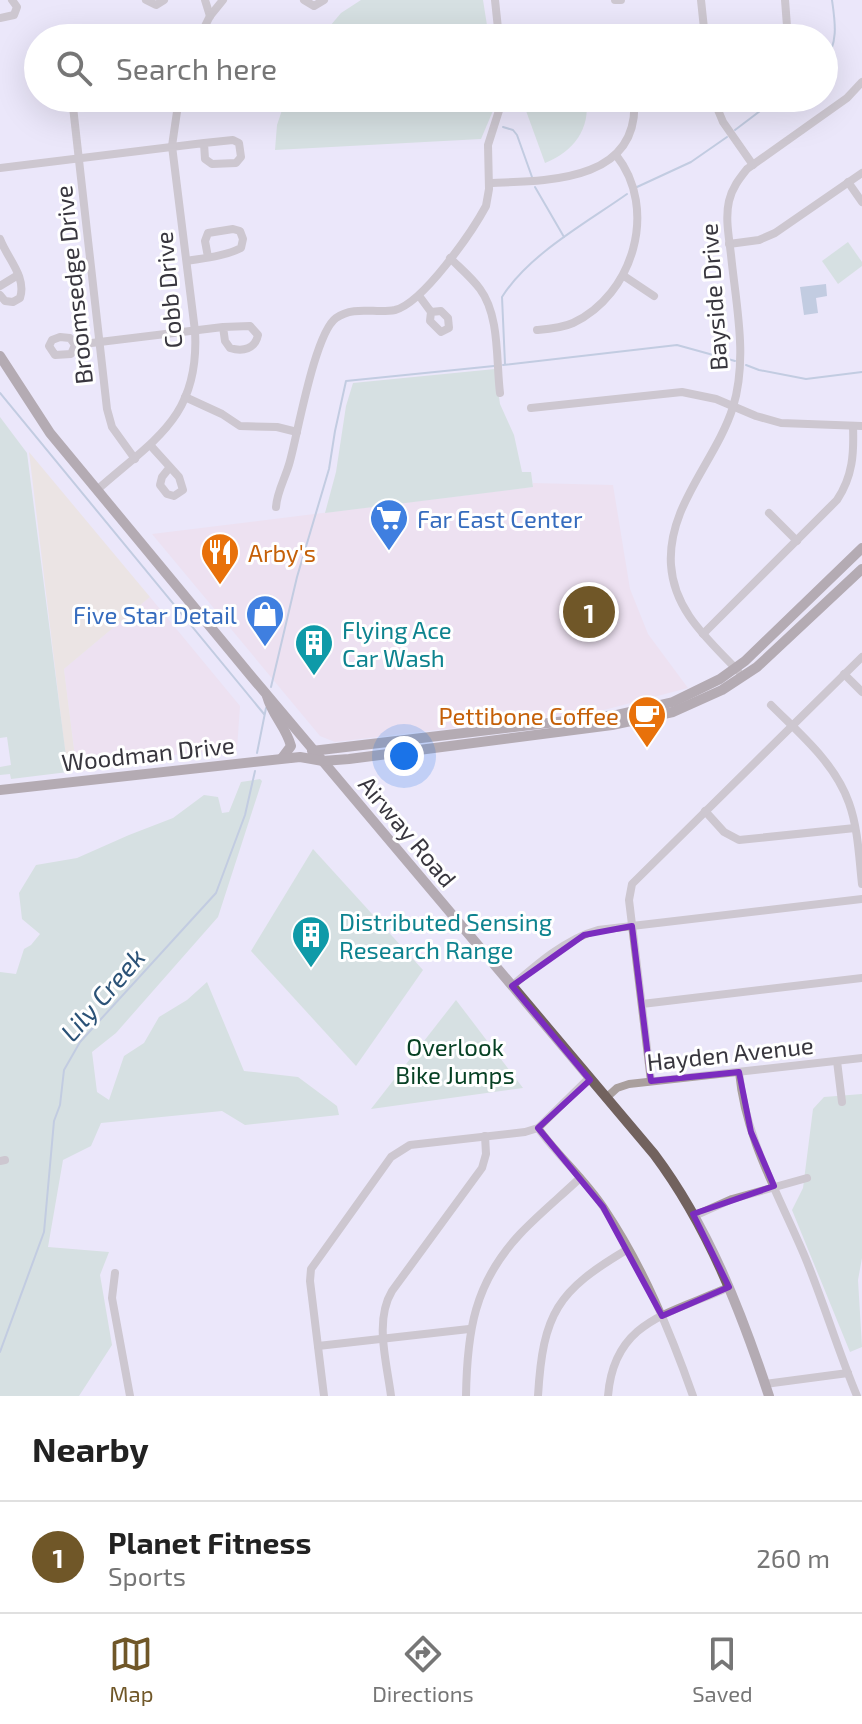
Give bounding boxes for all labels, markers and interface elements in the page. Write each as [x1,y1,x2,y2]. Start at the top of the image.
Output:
search box [24,24,838,112]
icon: search [52,46,96,90]
text: Search here [116,50,277,86]
street label: Broomsedge Drive [48,184,98,386]
street label: Bayside Drive [693,222,733,372]
street label: Cobb Drive [148,230,188,350]
supermarket icon: Far East Center [368,497,410,552]
place label: Far East Center [417,504,583,533]
restaurant icon: Arby's [199,531,241,586]
place label: Arby's [248,538,316,567]
pin: 1 [563,582,615,642]
shop icon: Five Star Detail [244,593,286,648]
place label: Five Star Detail [73,600,237,629]
place label: Flying Ace Car Wash [342,615,452,672]
building icon: Flying Ace Car Wash [293,622,335,677]
cafe icon: Pettibone Coffee [626,694,668,749]
place label: Pettibone Coffee [438,701,619,730]
street label: Woodman Drive [60,729,236,777]
your location [384,736,424,776]
street label: Airway Road [353,770,463,892]
place label: Distributed Sensing Research Range [339,907,552,964]
building icon: Distributed Sensing Research Range [290,914,332,969]
water label: Lily Creek [53,941,151,1047]
street label: Hayden Avenue [645,1030,815,1076]
park label: Overlook Bike Jumps [395,1032,515,1089]
text: Nearby [32,1428,149,1469]
text: Planet Fitness [108,1524,311,1560]
text: 1 [52,1542,64,1573]
text: 260 m [756,1542,830,1573]
text: Sports [108,1560,186,1591]
tab: Map [109,1632,153,1706]
tab: Directions [372,1632,474,1706]
tab: Saved [692,1632,753,1706]

